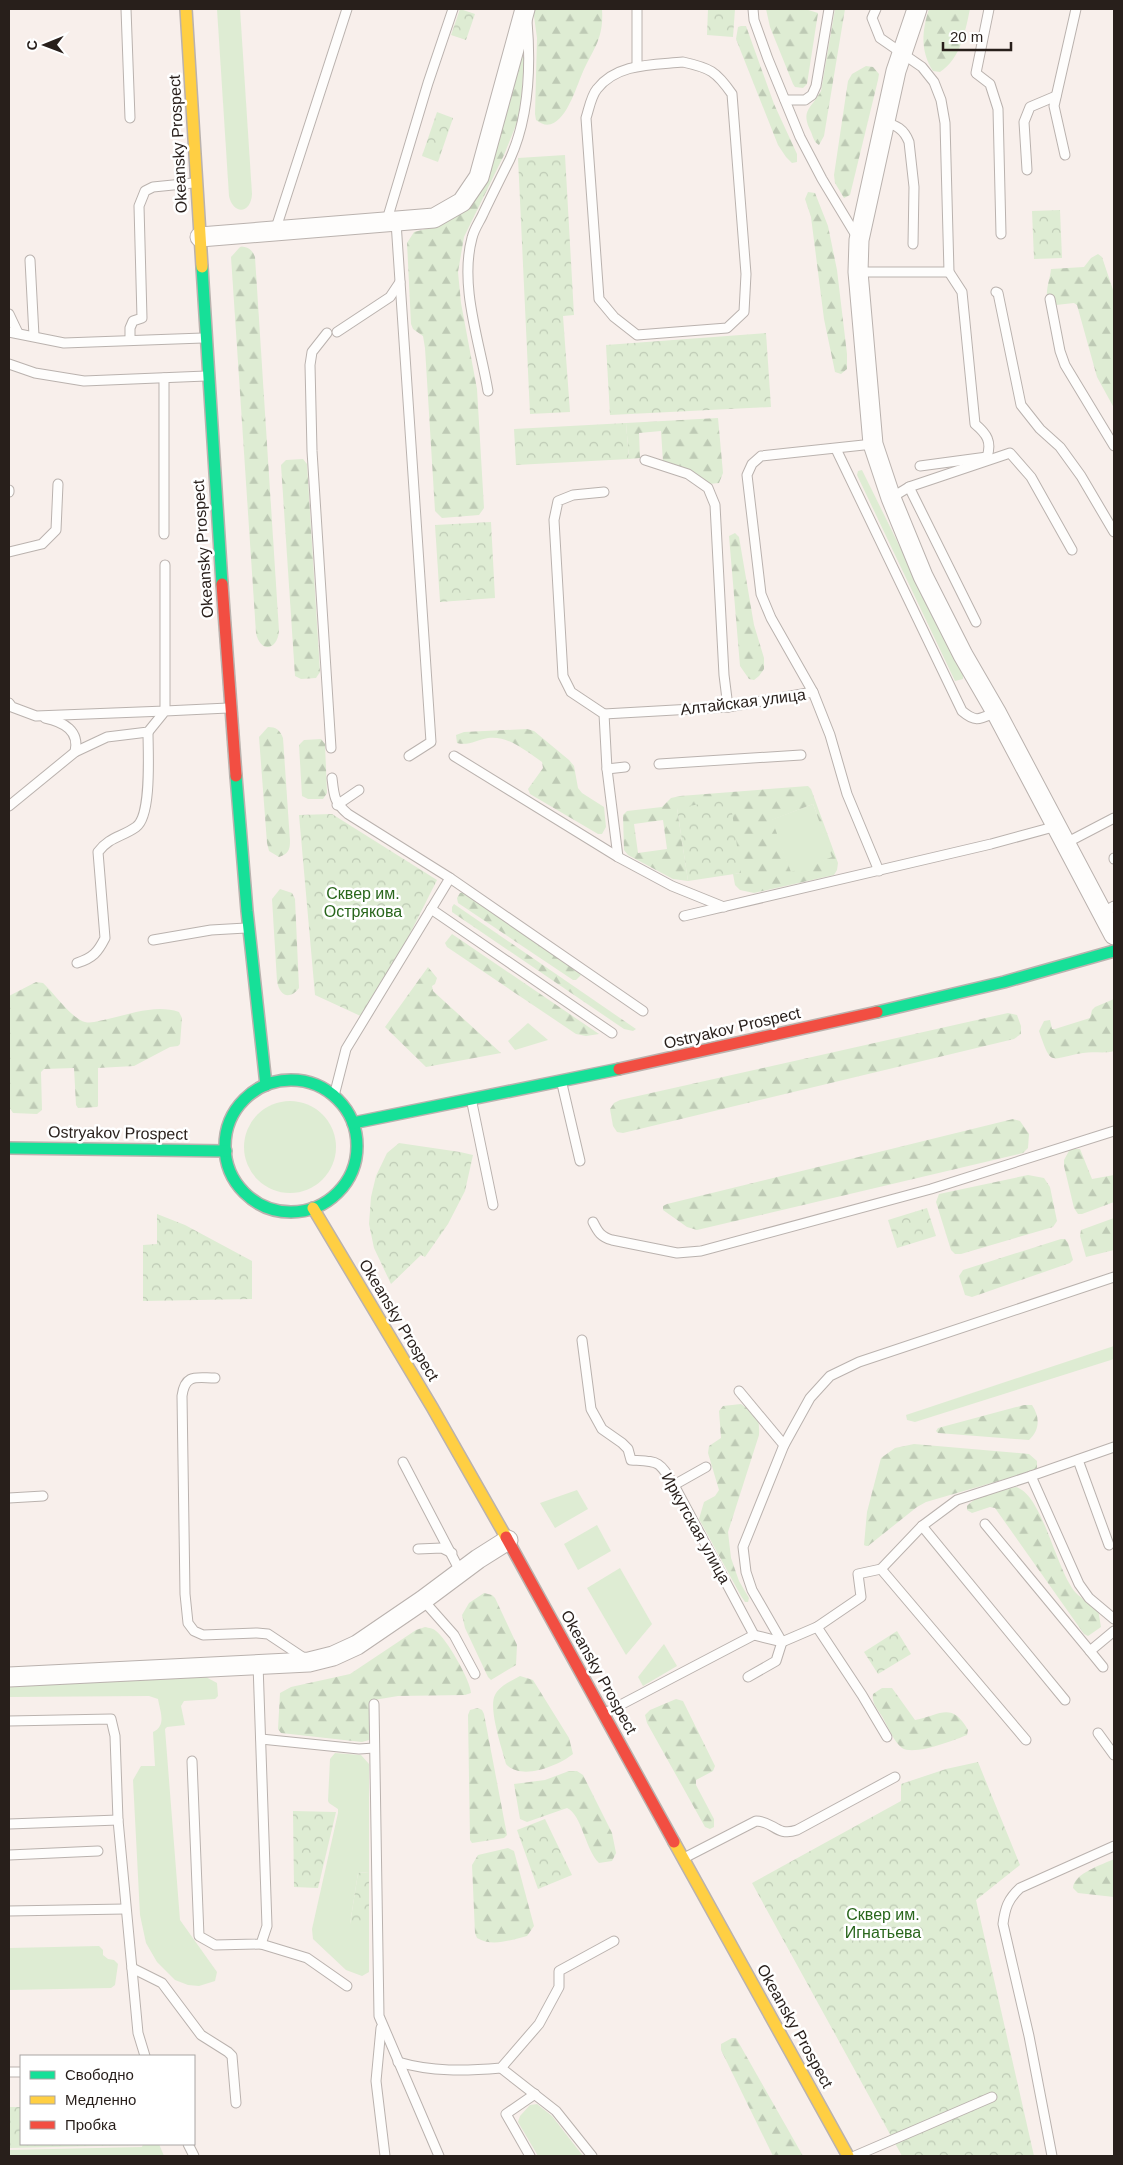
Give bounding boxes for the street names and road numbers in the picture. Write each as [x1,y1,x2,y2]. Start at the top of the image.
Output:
street label: Okeansky Prospect [166,74,190,214]
street label: Okeansky Prospect [190,479,216,619]
street label: Алтайская улица [679,686,807,718]
street label: Ostryakov Prospect [662,1004,802,1052]
street label: Ostryakov Prospect [48,1123,188,1143]
street label: Okeansky Prospect [356,1256,442,1384]
street label: Иркутская улица [658,1470,734,1586]
street label: Okeansky Prospect [558,1607,640,1737]
street label: Okeansky Prospect [754,1961,836,2091]

